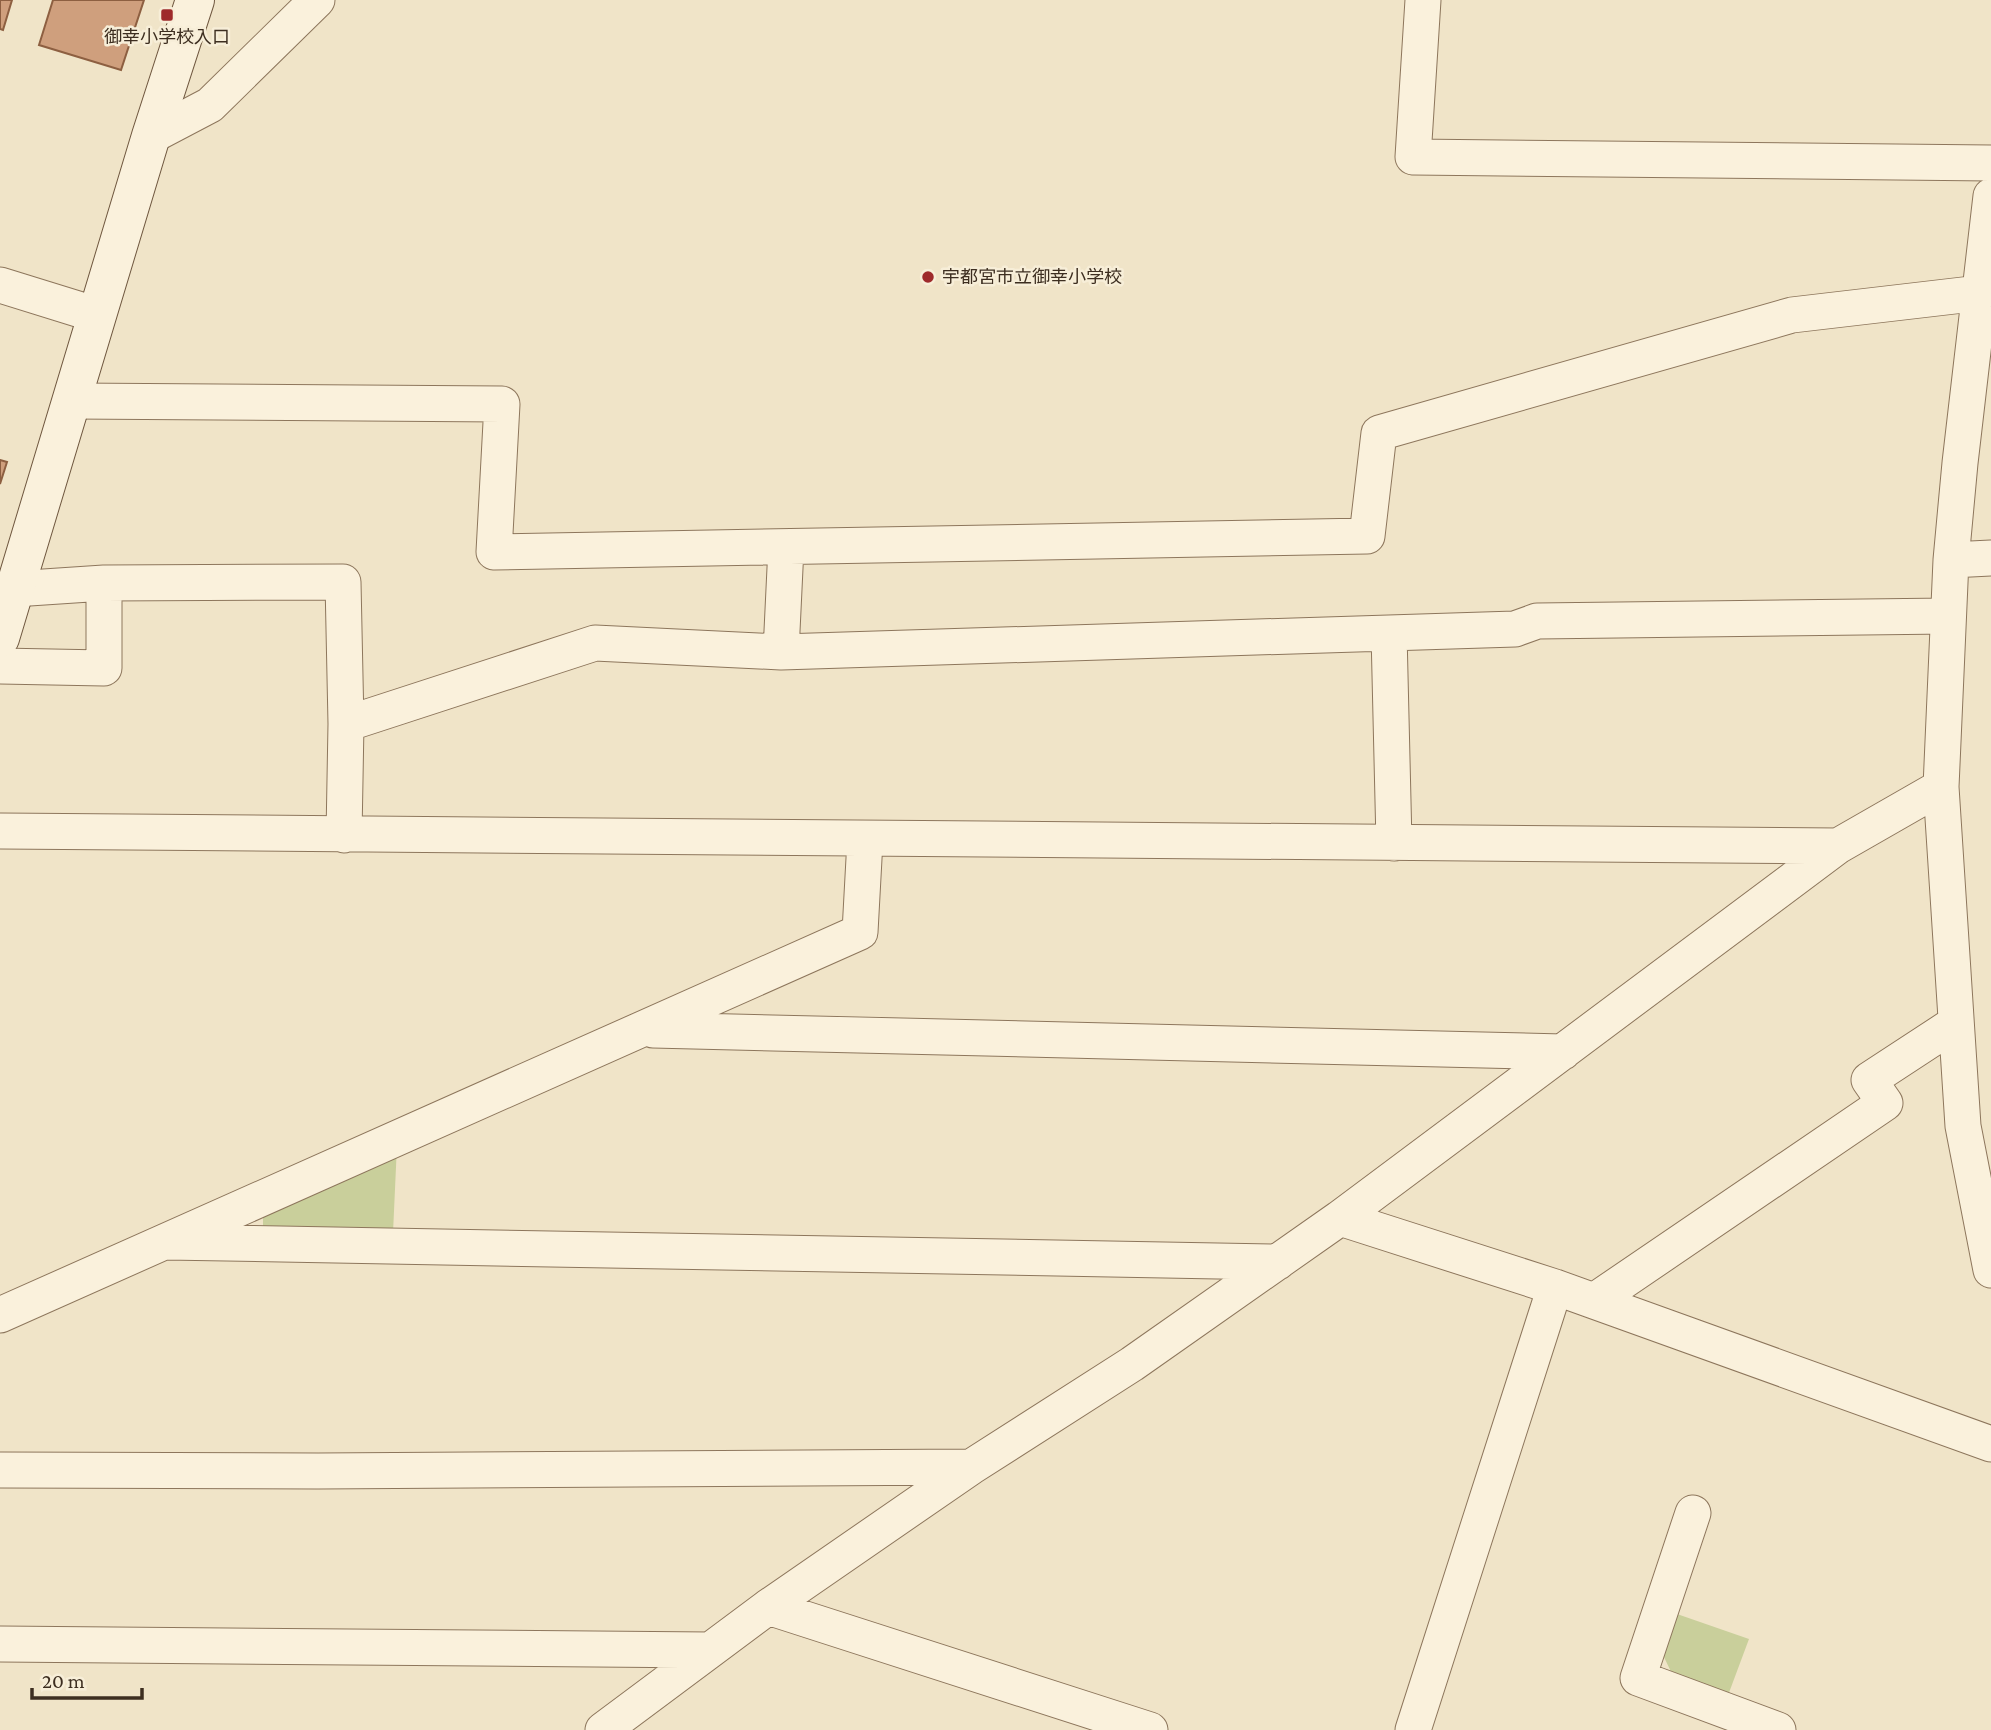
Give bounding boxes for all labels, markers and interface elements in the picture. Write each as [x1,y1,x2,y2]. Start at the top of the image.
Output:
marker: 御幸小学校入口 [159,7,175,23]
place label: 御幸小学校入口 [104,27,230,47]
place label: 宇都宮市立御幸小学校 [942,267,1122,287]
marker: 宇都宮市立御幸小学校 [920,269,936,285]
scale bar [32,1656,142,1700]
text: 20 m [42,1669,85,1693]

